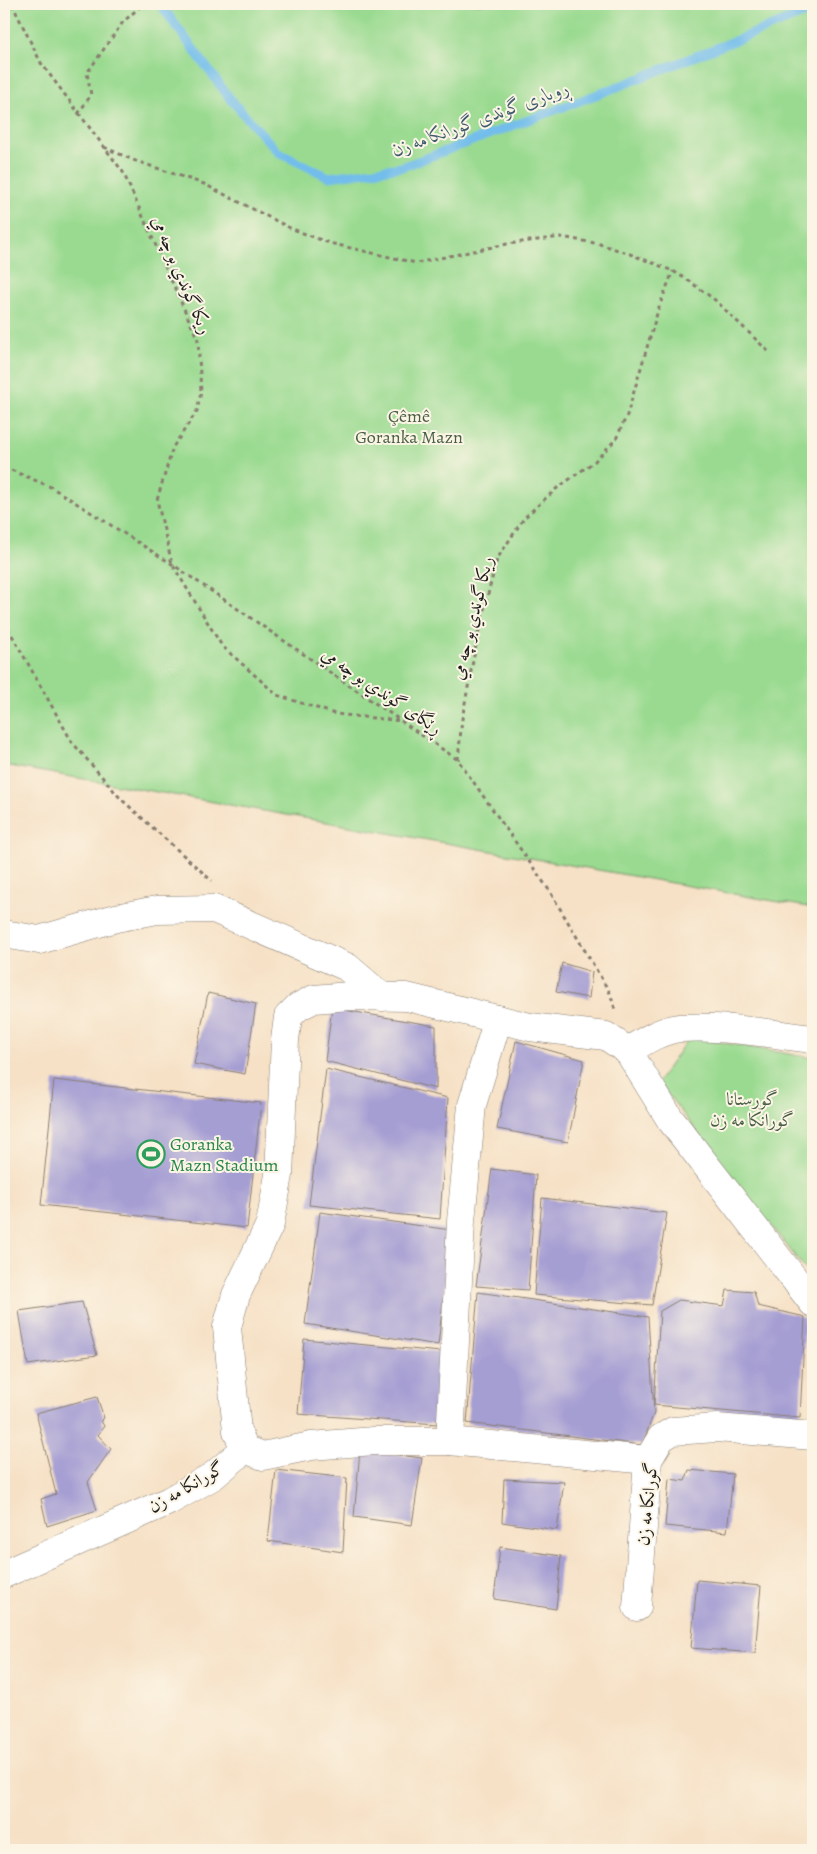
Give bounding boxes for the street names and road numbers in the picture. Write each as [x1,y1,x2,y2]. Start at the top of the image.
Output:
street label: ريكا گوندي بو چه مي [144,212,218,339]
street label: ريكا گوندي بو چه مي [445,554,502,683]
street label: ڕێگای گوندي بو چه مي [316,642,447,743]
street label: گورانكا مه زن [144,1456,228,1518]
street label: گورانكا مه زن [631,1461,663,1547]

